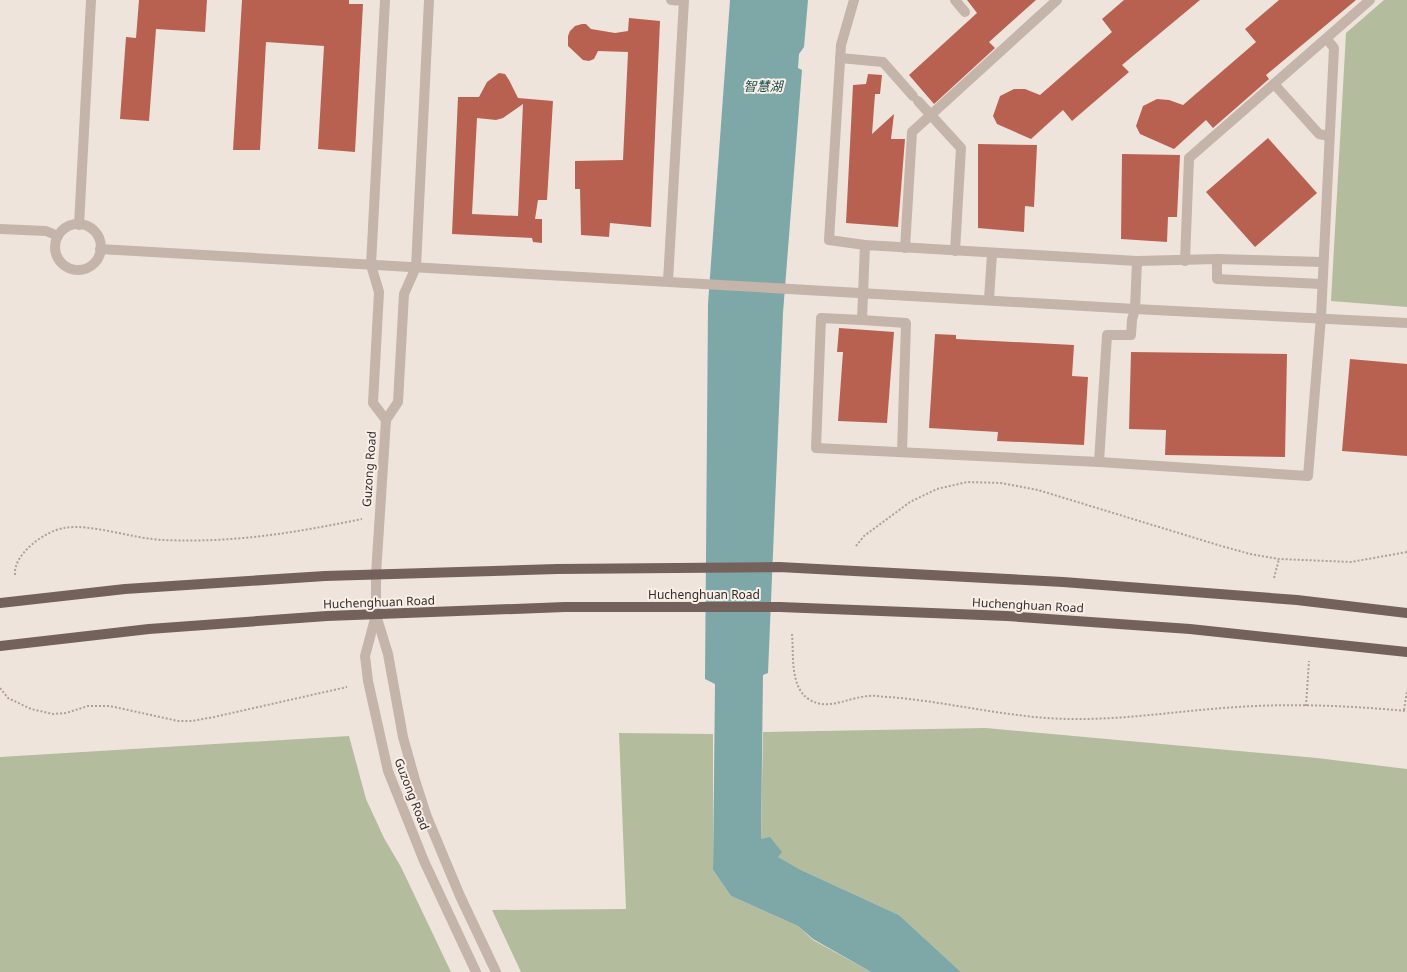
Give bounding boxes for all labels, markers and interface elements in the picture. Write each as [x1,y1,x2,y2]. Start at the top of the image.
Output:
water label: 智慧湖 [743,77,784,95]
street label: Guzong Road [358,431,380,507]
street label: Huchenghuan Road [648,586,760,603]
street label: Huchenghuan Road [323,592,435,612]
street label: Huchenghuan Road [972,594,1084,616]
street label: Guzong Road [390,756,434,832]

